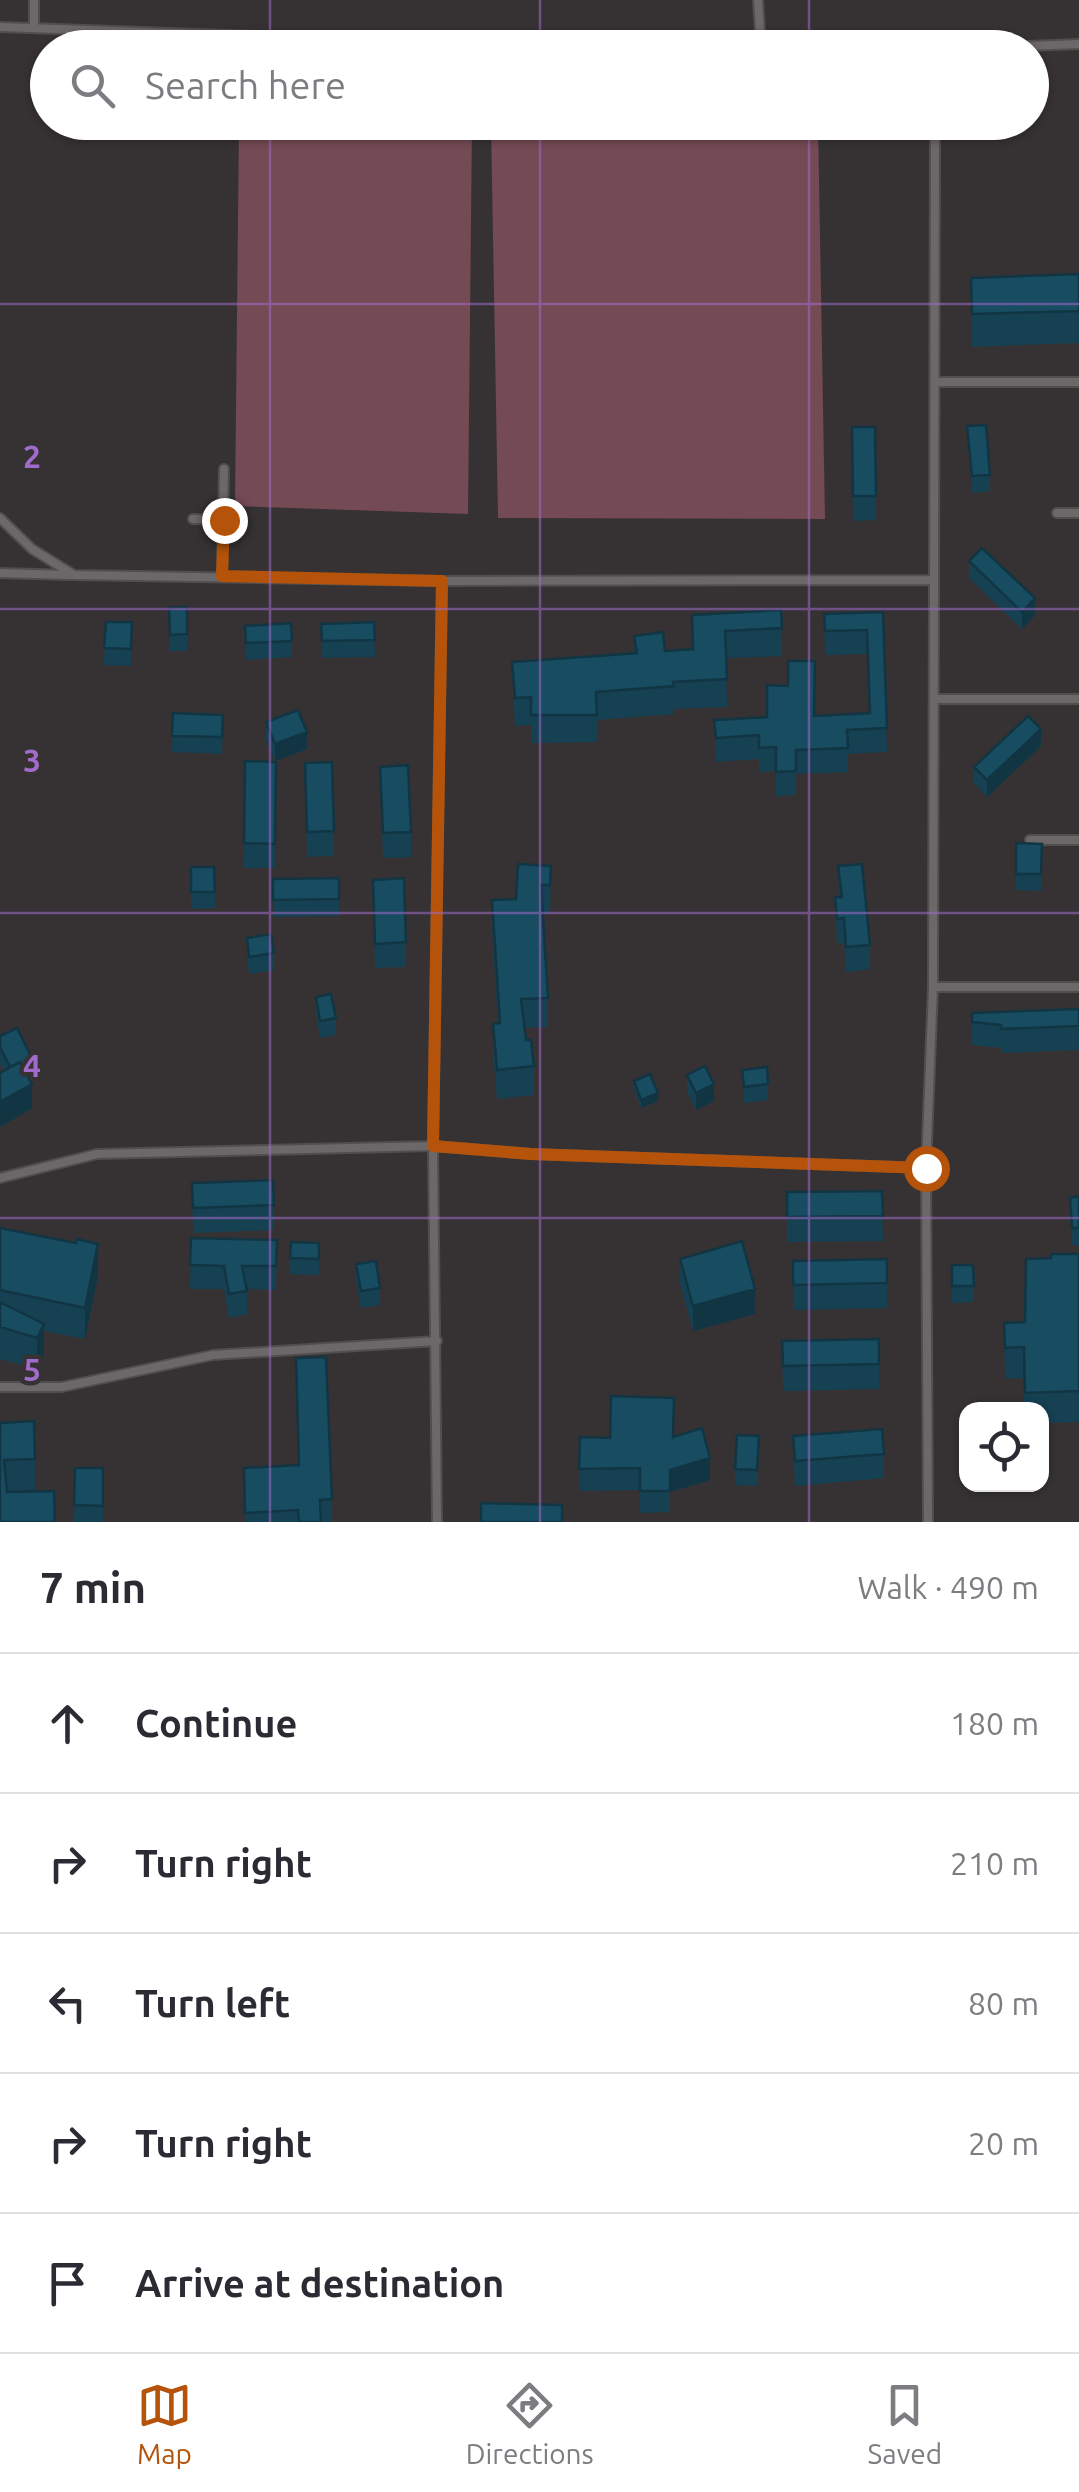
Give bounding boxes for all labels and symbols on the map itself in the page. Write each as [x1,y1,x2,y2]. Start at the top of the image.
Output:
text: 2 [23,438,41,474]
route end [202,498,248,544]
text: 3 [23,742,41,778]
text: 4 [23,1047,41,1083]
route start [904,1146,950,1192]
text: 5 [23,1351,41,1387]

